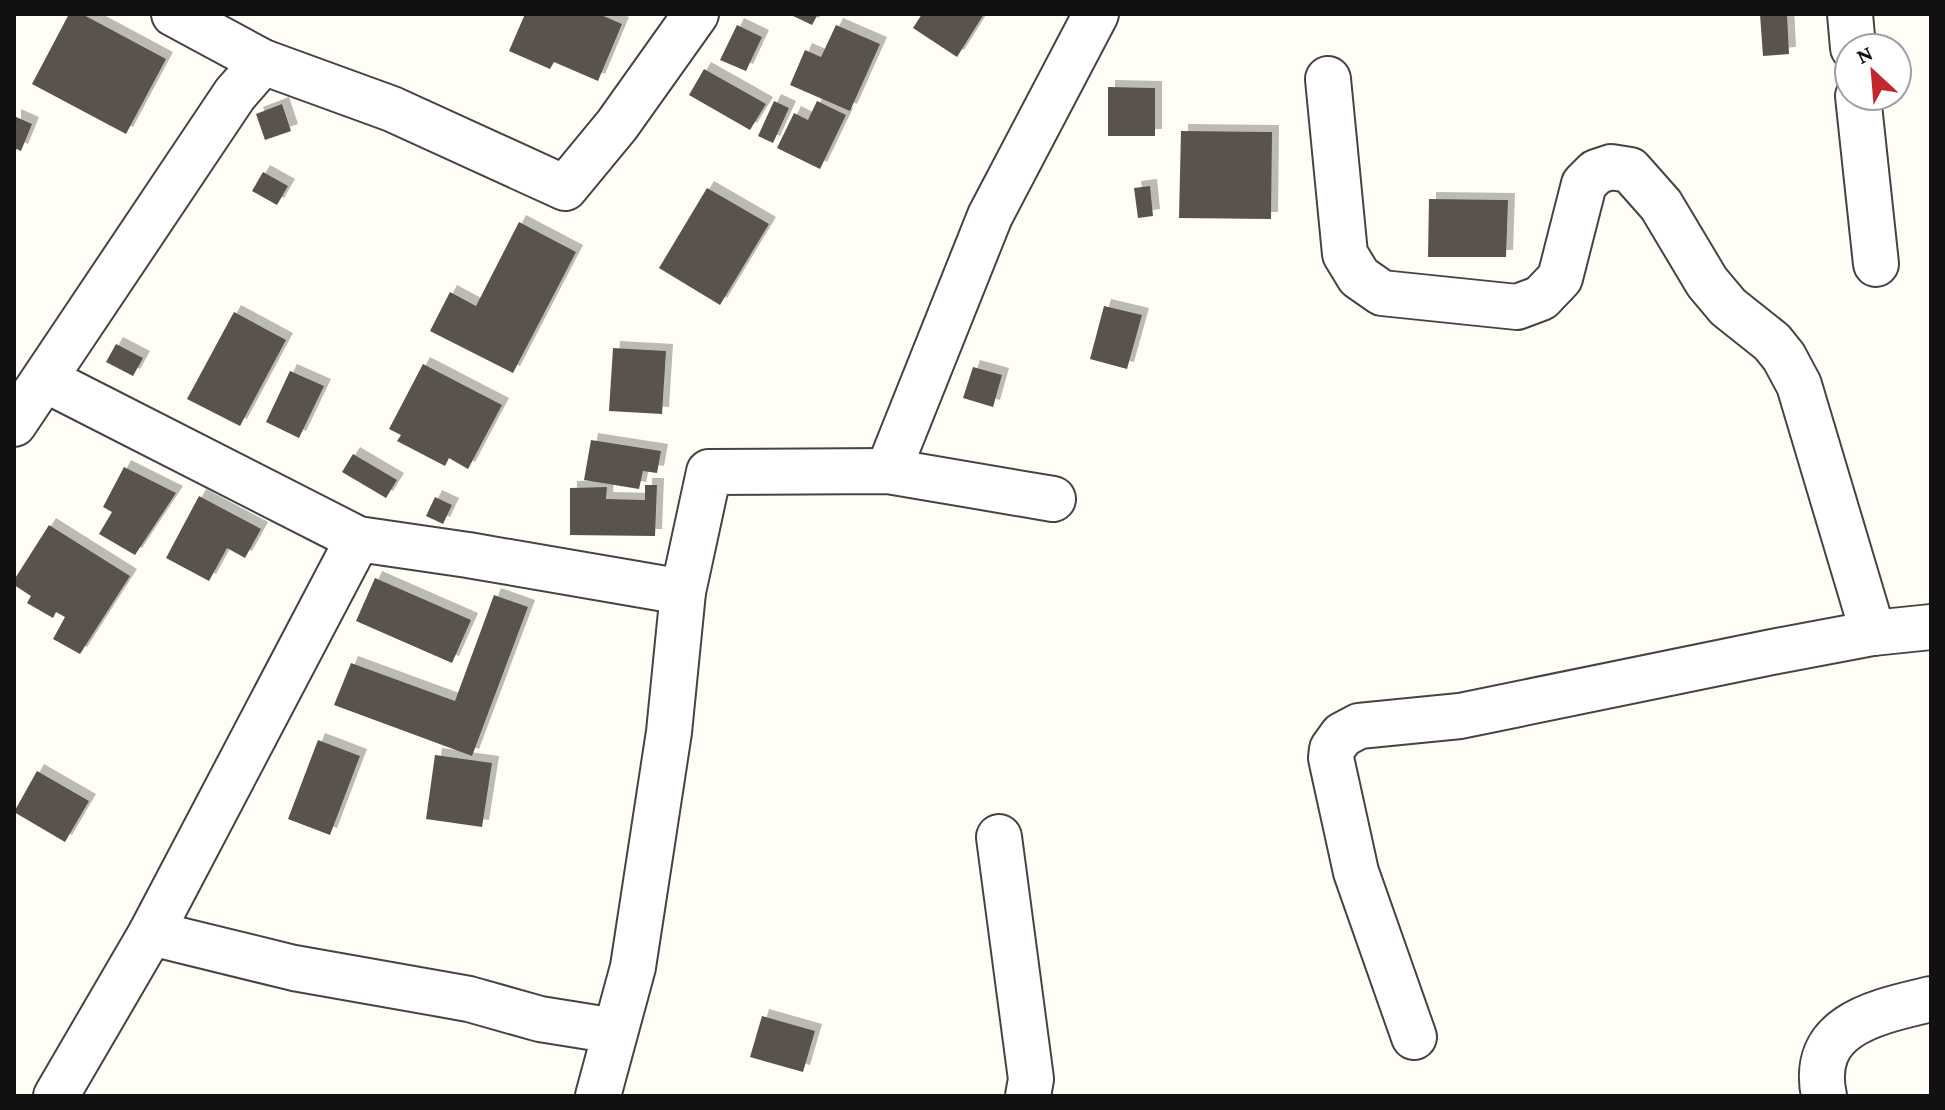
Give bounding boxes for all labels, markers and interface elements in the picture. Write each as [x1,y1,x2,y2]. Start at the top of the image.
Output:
north arrow [1833,32,1913,112]
text: N [1852,40,1877,69]

